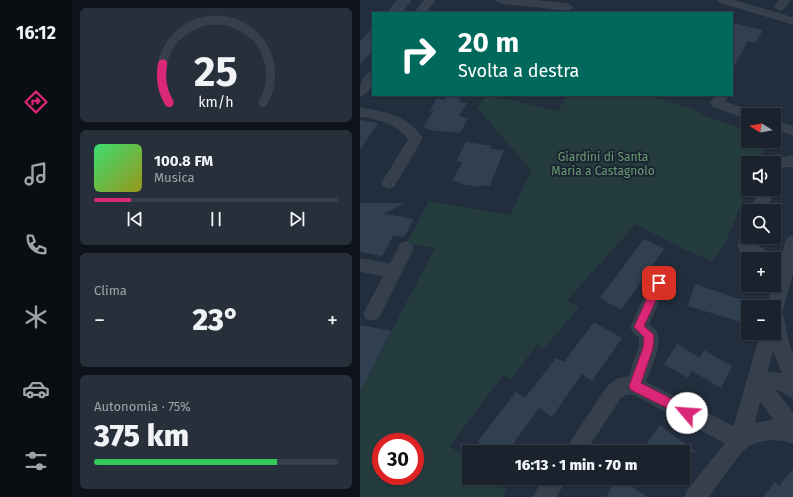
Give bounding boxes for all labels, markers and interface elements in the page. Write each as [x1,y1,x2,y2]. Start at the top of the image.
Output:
text: 16:12 [16,22,56,44]
text: 20 m [458,26,519,59]
icon: right [392,28,444,80]
text: 25 [194,47,238,97]
text: Svolta a destra [458,60,579,82]
icon: directions [22,88,50,116]
text: km/h [198,94,234,111]
north arrow [741,108,781,148]
map controls [741,108,781,340]
park label: Giardini di Santa Maria a Castagnolo [551,150,655,178]
text: 100.8 FM [154,152,213,170]
button: sound [741,156,781,196]
icon: music [22,160,50,188]
text: Musica [154,170,195,185]
button: search [741,204,781,244]
icon: previous [124,208,146,230]
icon: pause [205,208,227,230]
icon: next [286,208,308,230]
icon: phone [22,231,50,259]
button: + [741,252,781,292]
pin [642,266,676,300]
icon: arrive [648,272,670,294]
text: Clima [94,283,127,298]
button: − [741,300,781,340]
text: 23° [193,302,239,338]
icon: climate [22,303,50,331]
text: − [94,307,105,334]
text: + [327,307,338,334]
icon: car [22,375,50,403]
position arrow [666,392,708,434]
text: Autonomia · 75% [94,399,191,414]
text: 375 km [94,418,189,454]
speed limit sign: 30 [372,433,424,485]
icon: filters [22,447,50,475]
text: 16:13 · 1 min · 70 m [515,456,637,474]

